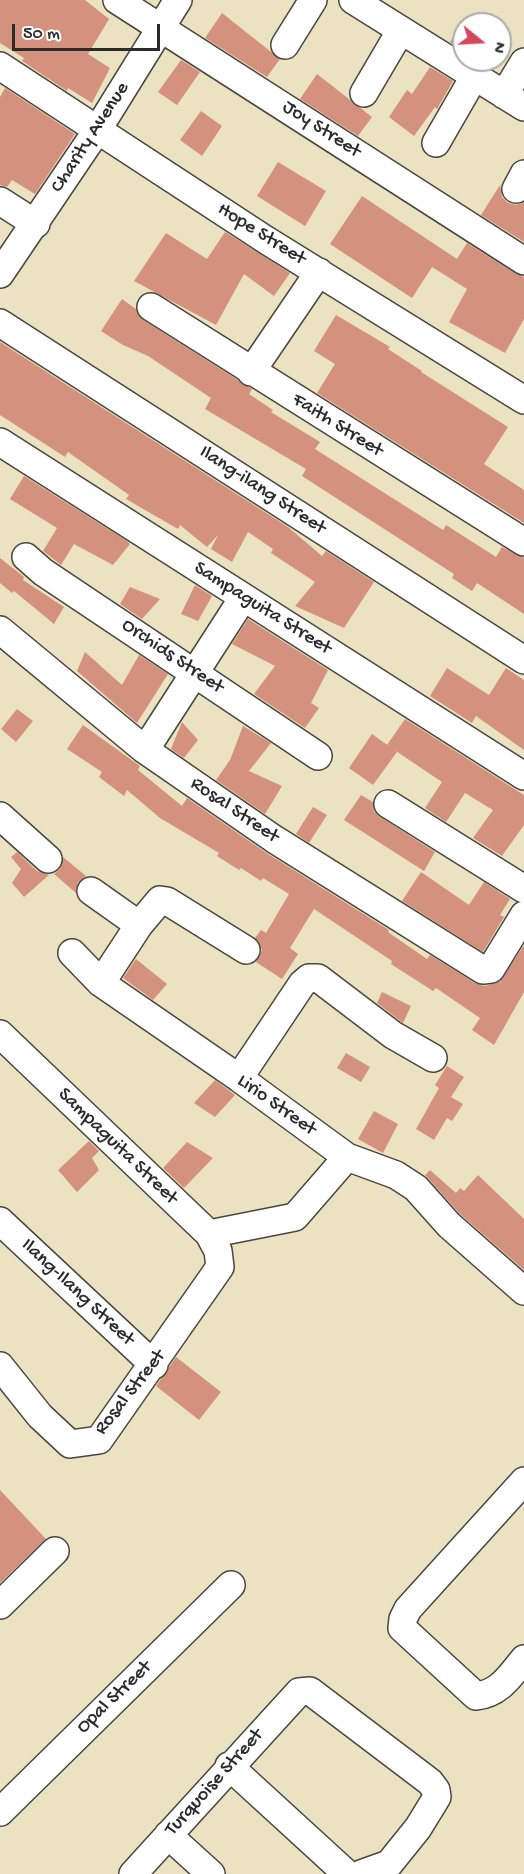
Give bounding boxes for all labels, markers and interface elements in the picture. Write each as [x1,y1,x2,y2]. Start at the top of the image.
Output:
scale bar [15,12,164,50]
north arrow [452,12,512,72]
text: 50 m [23,24,60,45]
text: N [487,39,508,55]
street label: Charity Avenue [46,78,136,198]
street label: Joy Street [277,96,365,164]
street label: Hope Street [212,198,310,272]
street label: Faith Street [287,389,387,463]
street label: Ilang-ilang Street [194,441,330,541]
street label: Sampaguita Street [189,557,335,661]
street label: Orchids Street [116,614,228,700]
street label: Rosal Street [185,773,283,849]
street label: Lirio Street [232,1070,320,1142]
street label: Sampaguita Street [52,1084,182,1210]
street label: Ilang-Ilang Street [15,1234,139,1352]
street label: Rosal Street [90,1346,172,1440]
street label: Opal Street [72,1656,158,1740]
street label: Turquoise Street [161,1724,269,1842]

